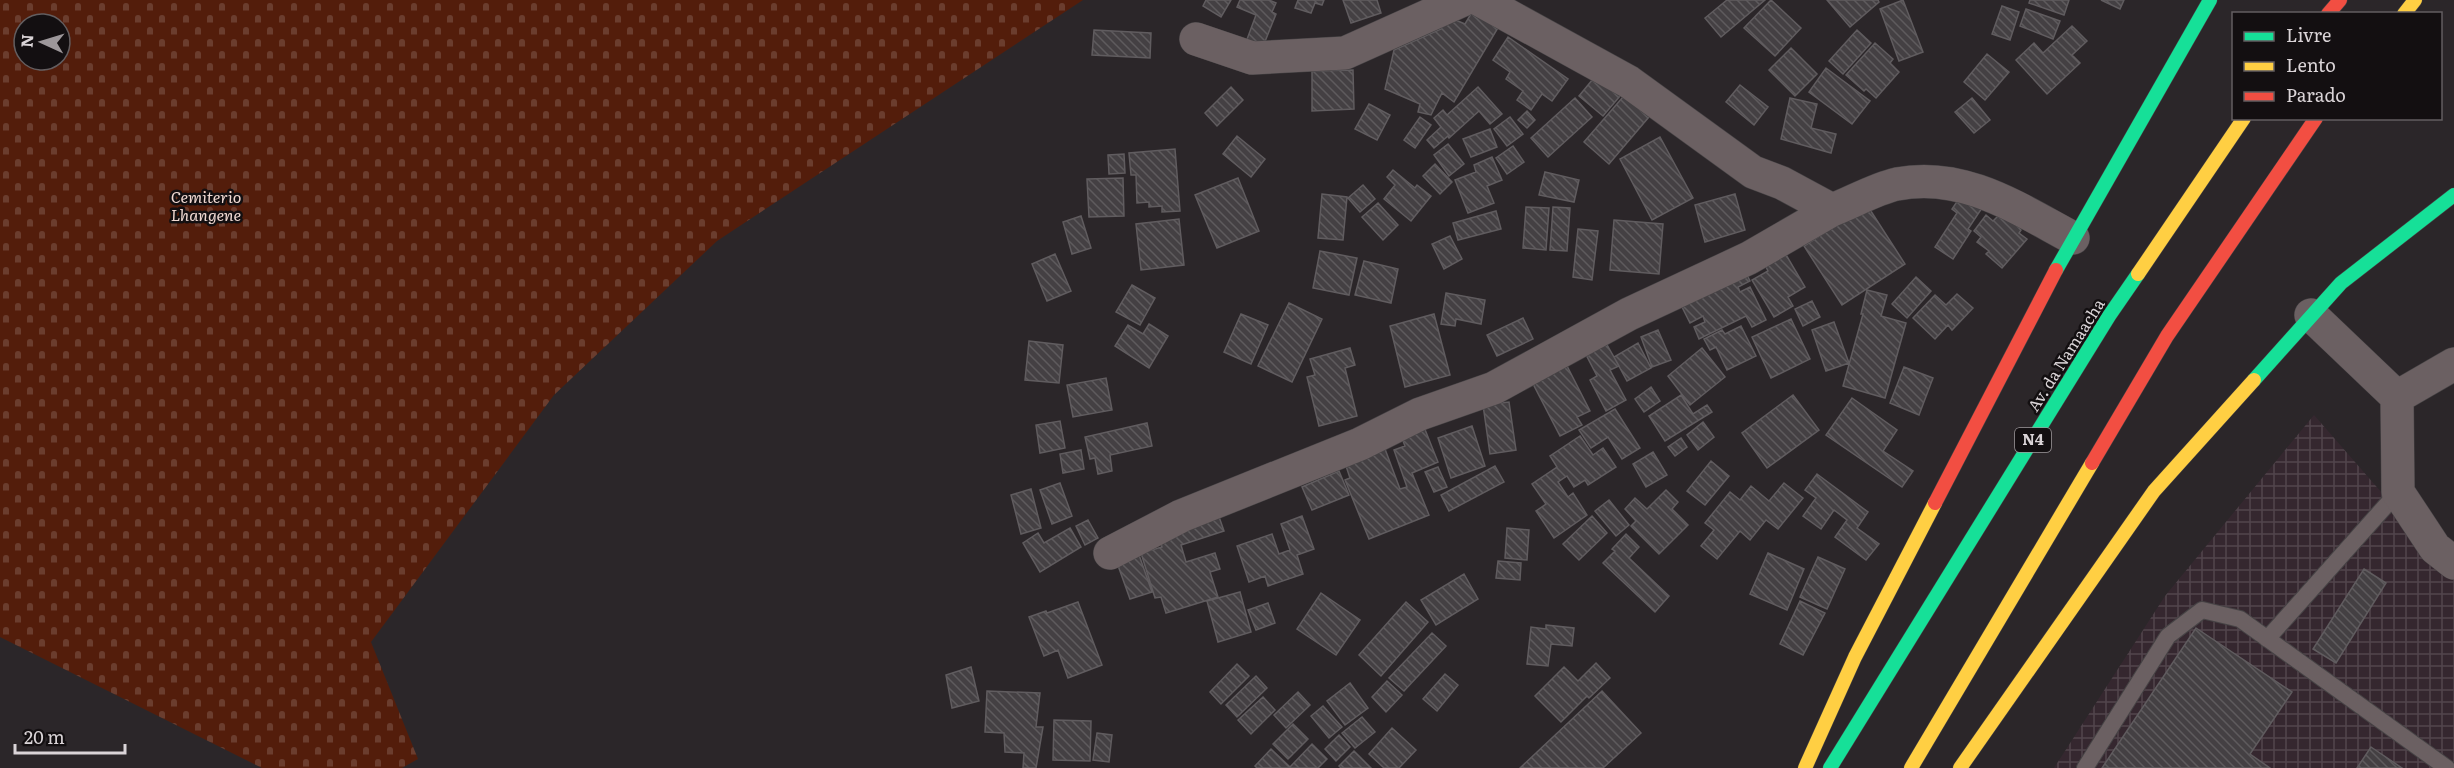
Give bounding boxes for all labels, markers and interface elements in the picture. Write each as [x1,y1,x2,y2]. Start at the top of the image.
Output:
north arrow [12,12,72,72]
legend [2232,12,2442,120]
text: Livre [2286,21,2331,48]
text: N [14,33,38,48]
text: Lento [2286,51,2336,78]
text: Parado [2286,81,2346,108]
park label: Cemiterio Lhangene [171,184,241,226]
street label: Av. da Namaacha [2021,293,2110,416]
road number: N4 [2015,428,2051,452]
scale bar [15,717,124,755]
text: 20 m [24,723,65,750]

